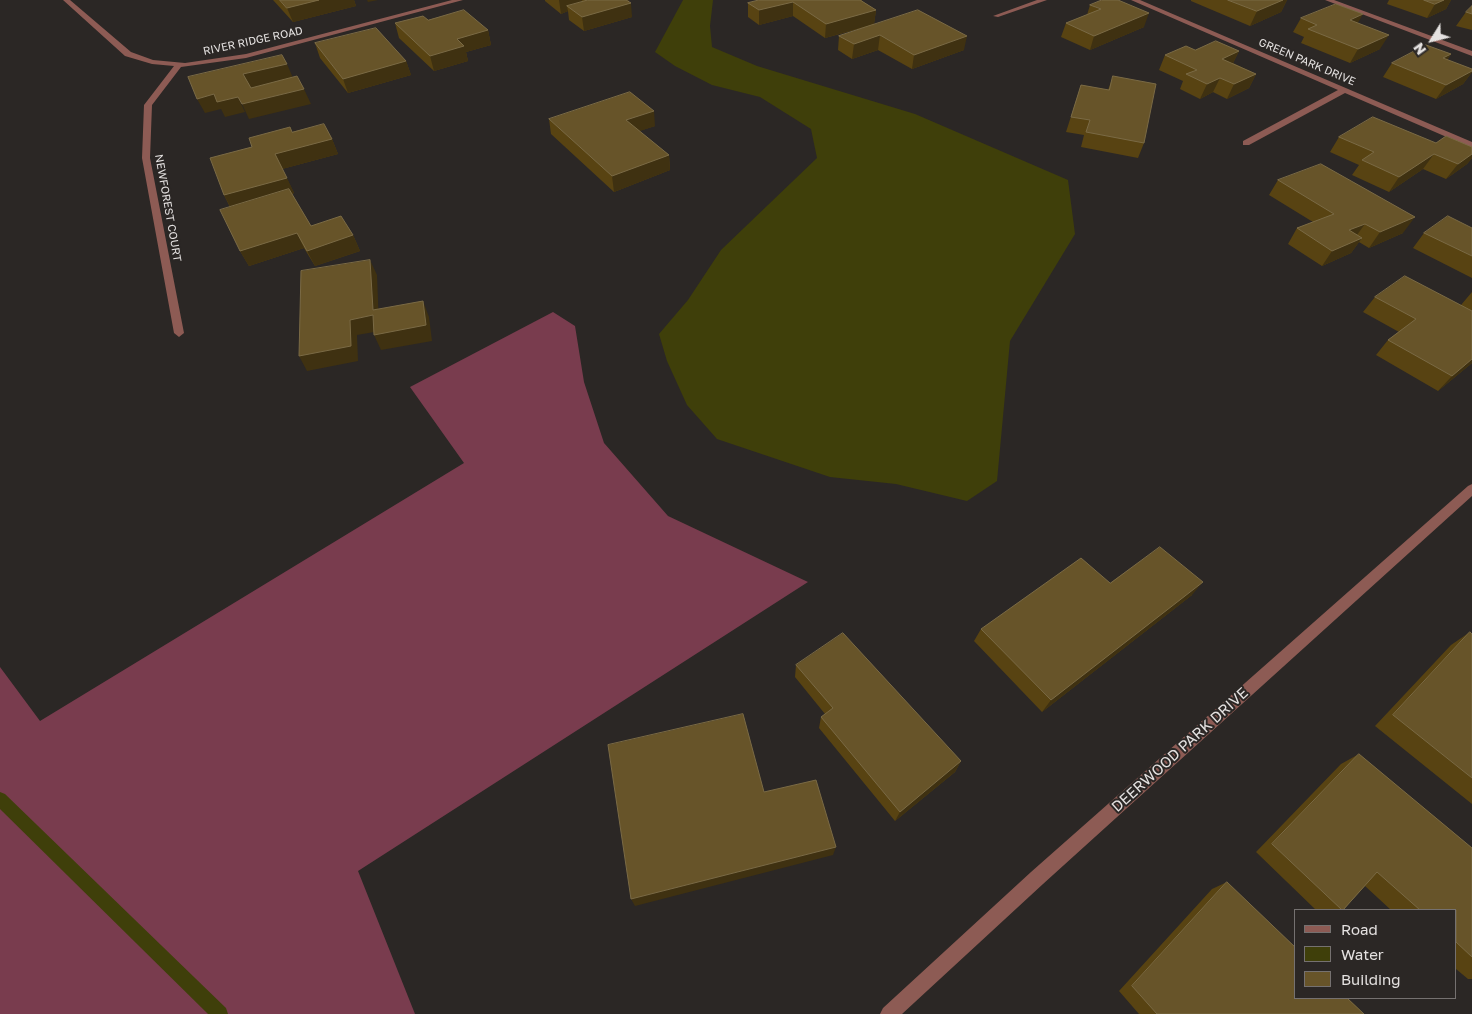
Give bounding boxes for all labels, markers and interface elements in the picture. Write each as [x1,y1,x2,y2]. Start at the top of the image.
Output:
north arrow [1407,15,1457,65]
street label: RIVER RIDGE ROAD [202,24,304,58]
street label: GREEN PARK DRIVE [1257,36,1357,88]
text: N [1409,40,1429,58]
street label: NEWFOREST COURT [152,153,184,263]
street label: DEERWOOD PARK DRIVE [1108,684,1252,816]
legend [1294,909,1457,999]
text: Road [1341,920,1378,938]
text: Water [1341,945,1384,963]
text: Building [1341,970,1401,988]

